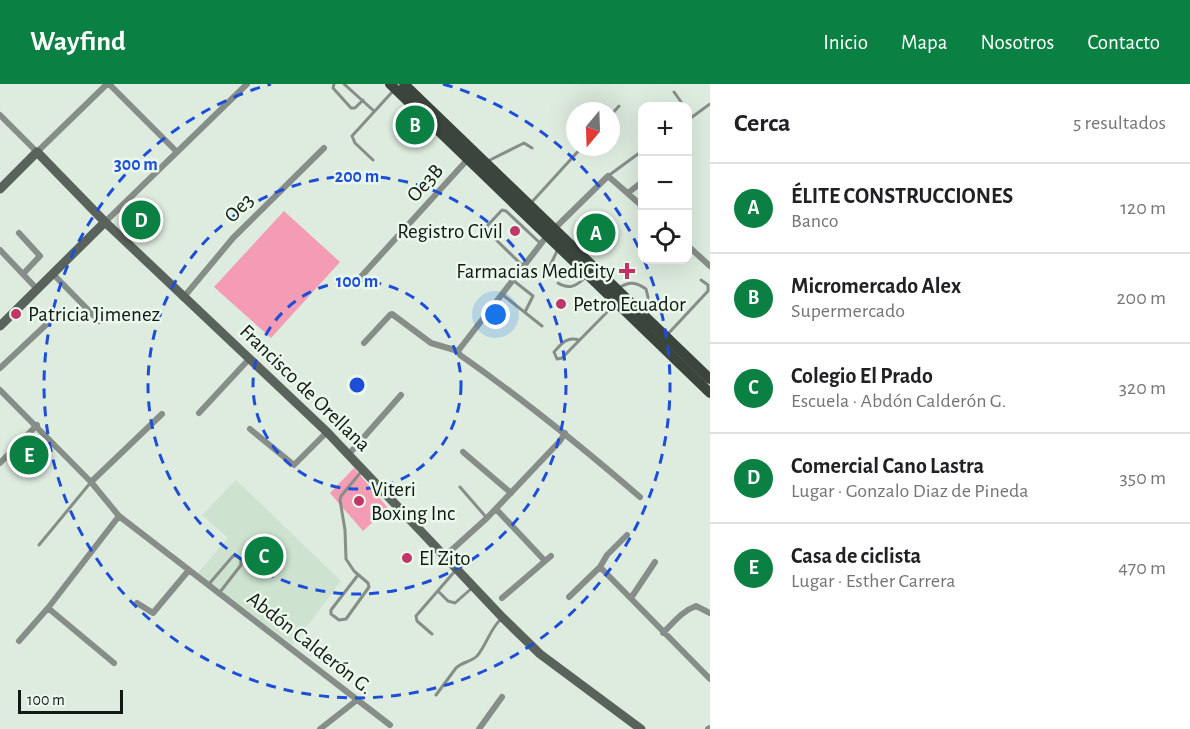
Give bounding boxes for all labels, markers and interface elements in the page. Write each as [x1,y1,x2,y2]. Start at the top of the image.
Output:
text: Wayfind [30,28,126,56]
text: Inicio [823,32,868,53]
text: Mapa [901,32,948,53]
text: Nosotros [981,32,1054,53]
text: Contacto [1087,32,1160,53]
pin: B [396,102,434,147]
north arrow [566,102,620,156]
map controls [638,102,692,264]
button: + [638,102,692,156]
text: Cerca [734,110,791,136]
text: 5 resultados [1073,113,1166,133]
text: 300 m [114,156,158,174]
button: − [638,156,692,210]
street label: Oe3B [403,160,447,206]
text: 200 m [335,168,379,186]
text: ÉLITE CONSTRUCCIONES [791,185,1013,207]
street label: Oe3 [220,189,258,227]
pin: D [122,198,160,242]
text: A [748,198,760,218]
text: 120 m [1120,198,1166,218]
pin: A [576,210,616,256]
button: locate [638,210,692,264]
text: Banco [791,211,839,231]
place label: Registro Civil [397,221,503,242]
marker: Registro Civil [508,224,522,238]
place label: Farmacias MediCity [456,261,615,282]
marker: Farmacias MediCity [620,264,634,278]
text: 100 m [336,273,378,291]
text: Micromercado Alex [791,275,961,297]
text: B [748,288,759,308]
text: 200 m [1116,288,1166,308]
place label: Petro Ecuador [573,294,686,315]
marker: Petro Ecuador [554,297,568,311]
your location [481,300,510,329]
text: Supermercado [791,301,905,321]
place label: Patricia Jimenez [28,304,160,325]
marker: Patricia Jimenez [9,307,23,321]
street label: Francisco de Orellana [236,321,374,456]
text: Colegio El Prado [791,365,933,387]
centre of rings [347,375,367,395]
text: C [748,378,759,398]
text: 320 m [1119,378,1166,398]
text: Escuela · Abdón Calderón G. [791,391,1006,411]
pin: E [9,432,48,478]
text: Comercial Cano Lastra [791,455,984,477]
text: D [747,468,760,488]
text: 350 m [1120,468,1166,488]
place label: Viteri Boxing Inc [371,479,455,524]
text: Lugar · Gonzalo Diaz de Pineda [791,481,1029,501]
marker: Viteri Boxing Inc [352,494,366,508]
pin: C [244,534,284,578]
text: Casa de ciclista [791,545,921,567]
place label: El Zito [419,548,471,569]
marker: El Zito [400,551,414,565]
text: E [748,558,759,578]
text: 470 m [1118,558,1166,578]
text: Lugar · Esther Carrera [791,571,956,591]
street label: Abdón Calderón G. [243,588,377,698]
scale bar [18,687,123,714]
text: 100 m [27,692,65,708]

